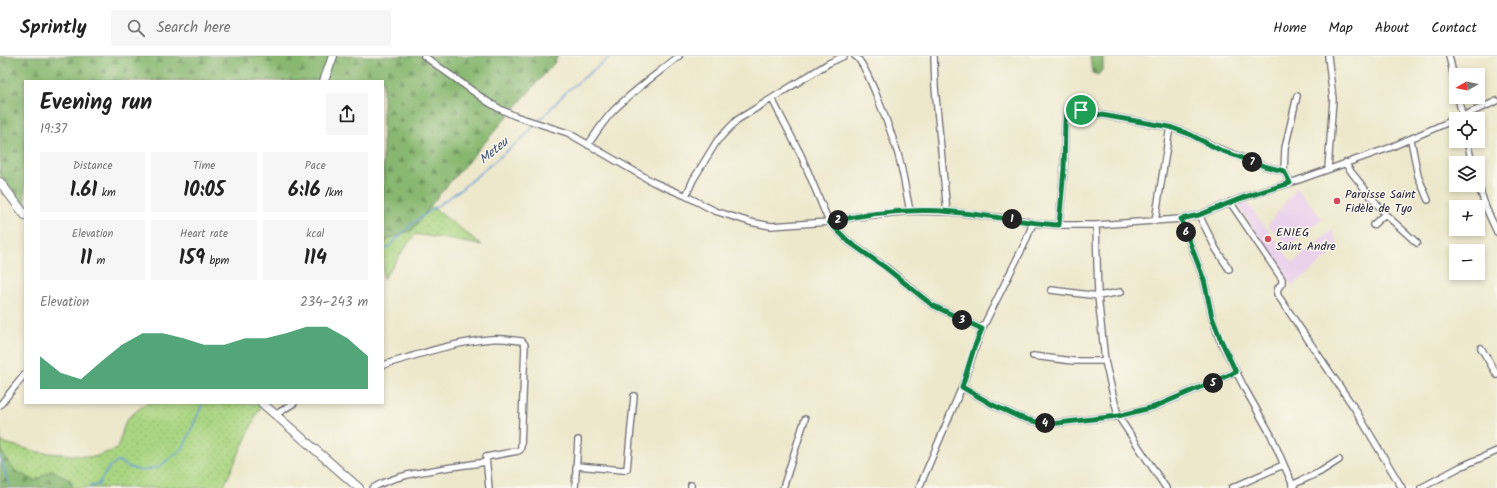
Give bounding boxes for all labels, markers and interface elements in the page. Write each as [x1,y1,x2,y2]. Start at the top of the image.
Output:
search box [111,10,391,46]
text: Sprintly [20,13,87,43]
text: Search here [157,16,231,40]
icon: search [125,17,147,39]
text: Home [1273,17,1307,39]
text: Map [1329,17,1353,39]
text: About [1375,17,1409,39]
text: Contact [1431,17,1477,39]
north arrow [1449,68,1485,104]
map controls [1449,68,1485,280]
text: Evening run [40,86,152,121]
button: share [326,93,368,135]
pin [1064,93,1098,127]
icon: arrive [1070,99,1092,121]
button: locate [1449,112,1485,148]
text: 19:37 [40,119,67,140]
water label: Meteu [474,131,515,170]
pin: 7 [1242,152,1262,172]
text: 7 [1249,153,1255,171]
button: layers [1449,156,1485,192]
text: Distance [73,157,112,175]
text: Time [193,157,215,175]
text: Pace [305,157,326,175]
text: 1.61 [70,175,97,207]
text: 10:05 [183,175,225,207]
text: 6:16 [288,175,321,207]
text: km [97,184,116,202]
text: /km [321,184,343,202]
place label: Paroisse Saint Fidèle de Tyo [1345,185,1416,218]
marker: Paroisse Saint Fidèle de Tyo [1332,196,1342,206]
button: + [1449,200,1485,236]
pin: 1 [1002,209,1022,229]
pin: 2 [828,210,848,230]
text: 1 [1010,210,1014,228]
text: 2 [835,211,841,229]
pin: 6 [1176,222,1196,242]
text: 6 [1183,223,1189,241]
place label: ENIEG Saint Andre [1276,223,1336,256]
text: Elevation [72,225,113,243]
text: Heart rate [180,225,228,243]
text: kcal [306,225,324,243]
marker: ENIEG Saint Andre [1263,234,1273,244]
text: 11 [80,243,92,275]
text: 159 [179,243,205,275]
text: 114 [304,243,327,275]
button: − [1449,244,1485,280]
text: m [92,252,105,270]
text: bpm [205,252,229,270]
text: Elevation [40,292,89,313]
text: 234–243 m [300,292,368,313]
pin: 3 [952,310,972,330]
text: 3 [959,311,965,329]
pin: 5 [1203,373,1223,393]
text: 5 [1210,374,1216,392]
pin: 4 [1035,413,1055,433]
text: 4 [1042,414,1048,432]

